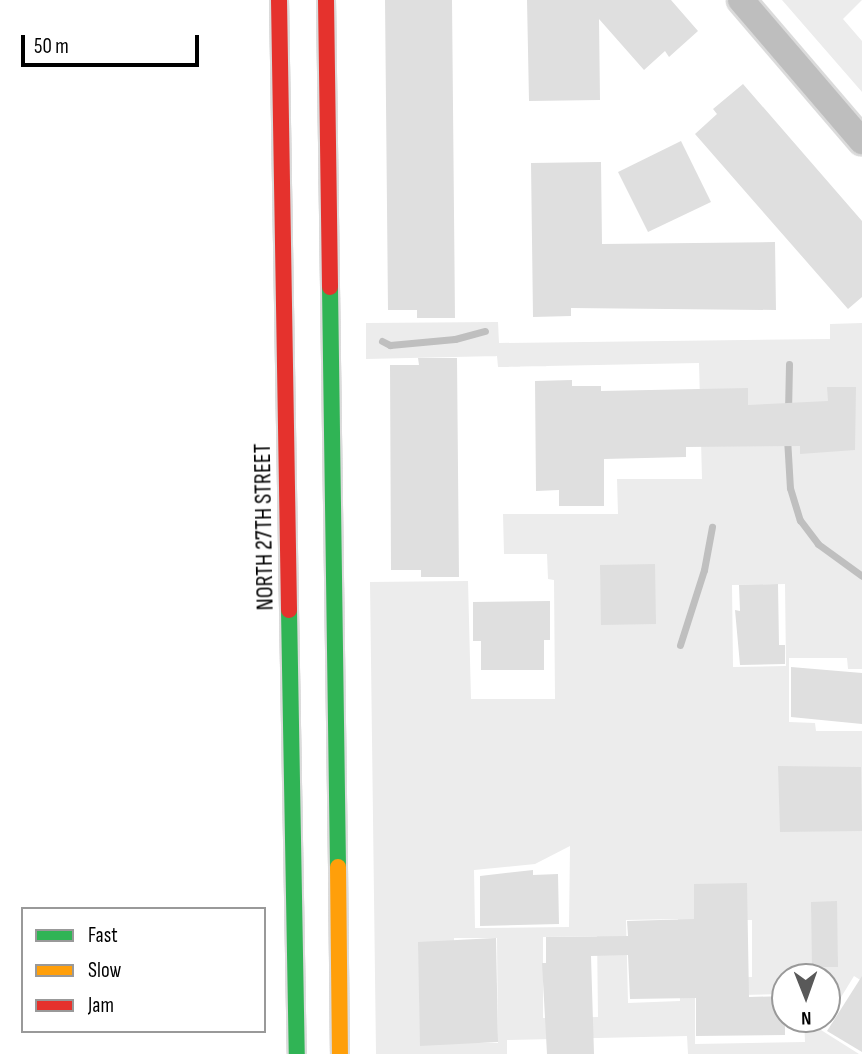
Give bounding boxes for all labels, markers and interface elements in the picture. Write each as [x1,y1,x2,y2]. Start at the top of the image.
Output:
scale bar [24,21,203,65]
text: 50 m [34,34,69,59]
street label: NORTH 27TH STREET [248,443,280,611]
legend [21,907,266,1033]
text: Fast [88,923,118,948]
text: Slow [88,958,121,983]
north arrow [771,963,841,1033]
text: Jam [88,993,114,1018]
text: N [801,1006,812,1029]

